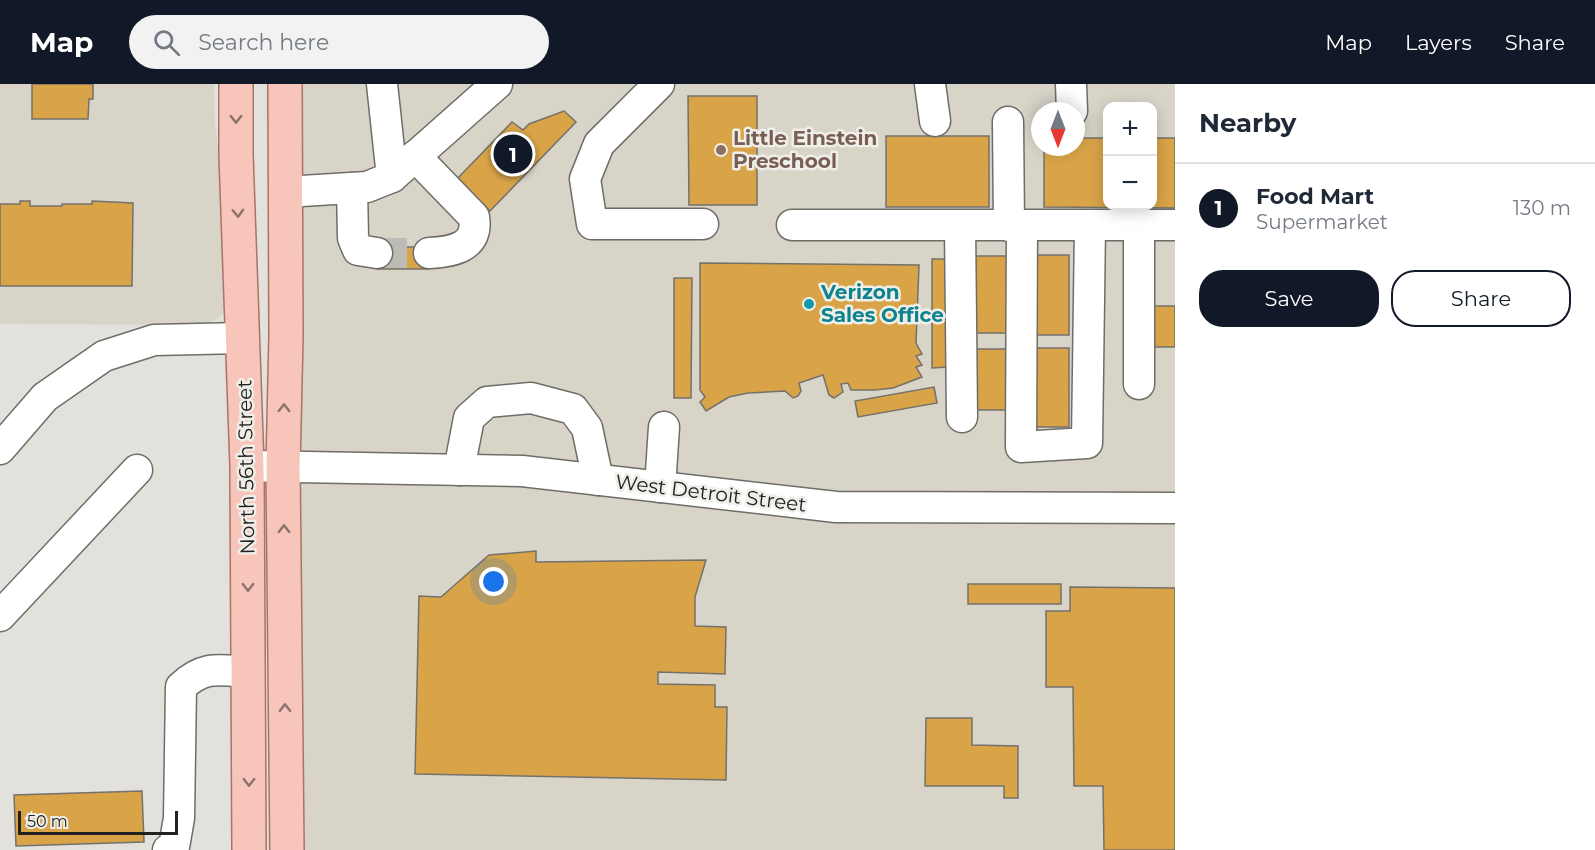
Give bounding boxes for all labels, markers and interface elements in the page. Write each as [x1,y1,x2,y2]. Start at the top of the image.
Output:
search box [129,15,549,69]
text: Map [30,25,93,59]
icon: search [150,26,183,59]
text: Search here [198,29,329,56]
text: Map [1325,30,1372,55]
text: Layers [1405,30,1472,55]
text: Share [1505,30,1565,55]
north arrow [1031,102,1085,156]
map controls [1103,102,1157,210]
button: + [1103,102,1157,156]
text: Nearby [1199,107,1296,139]
one-way arrow [230,115,242,124]
place label: Little Einstein Preschool [733,126,877,173]
pin: 1 [494,132,532,176]
marker: Little Einstein Preschool [714,143,728,157]
button: − [1103,156,1157,210]
text: Food Mart [1256,183,1374,210]
text: 1 [1215,196,1222,220]
text: 130 m [1513,196,1571,220]
one-way arrow [232,209,245,218]
text: Supermarket [1256,210,1388,234]
button: Save [1199,270,1379,327]
button: Share [1391,270,1571,327]
place label: Verizon Sales Office [820,280,944,327]
marker: Verizon Sales Office [802,297,816,311]
street label: North 56th Street [232,379,260,555]
one-way arrow [278,404,291,413]
street label: West Detroit Street [614,469,808,517]
one-way arrow [278,525,290,534]
your location [479,567,508,596]
one-way arrow [242,583,254,592]
one-way arrow [279,703,292,712]
one-way arrow [243,778,255,787]
scale bar [18,808,178,836]
text: 50 m [27,812,68,831]

